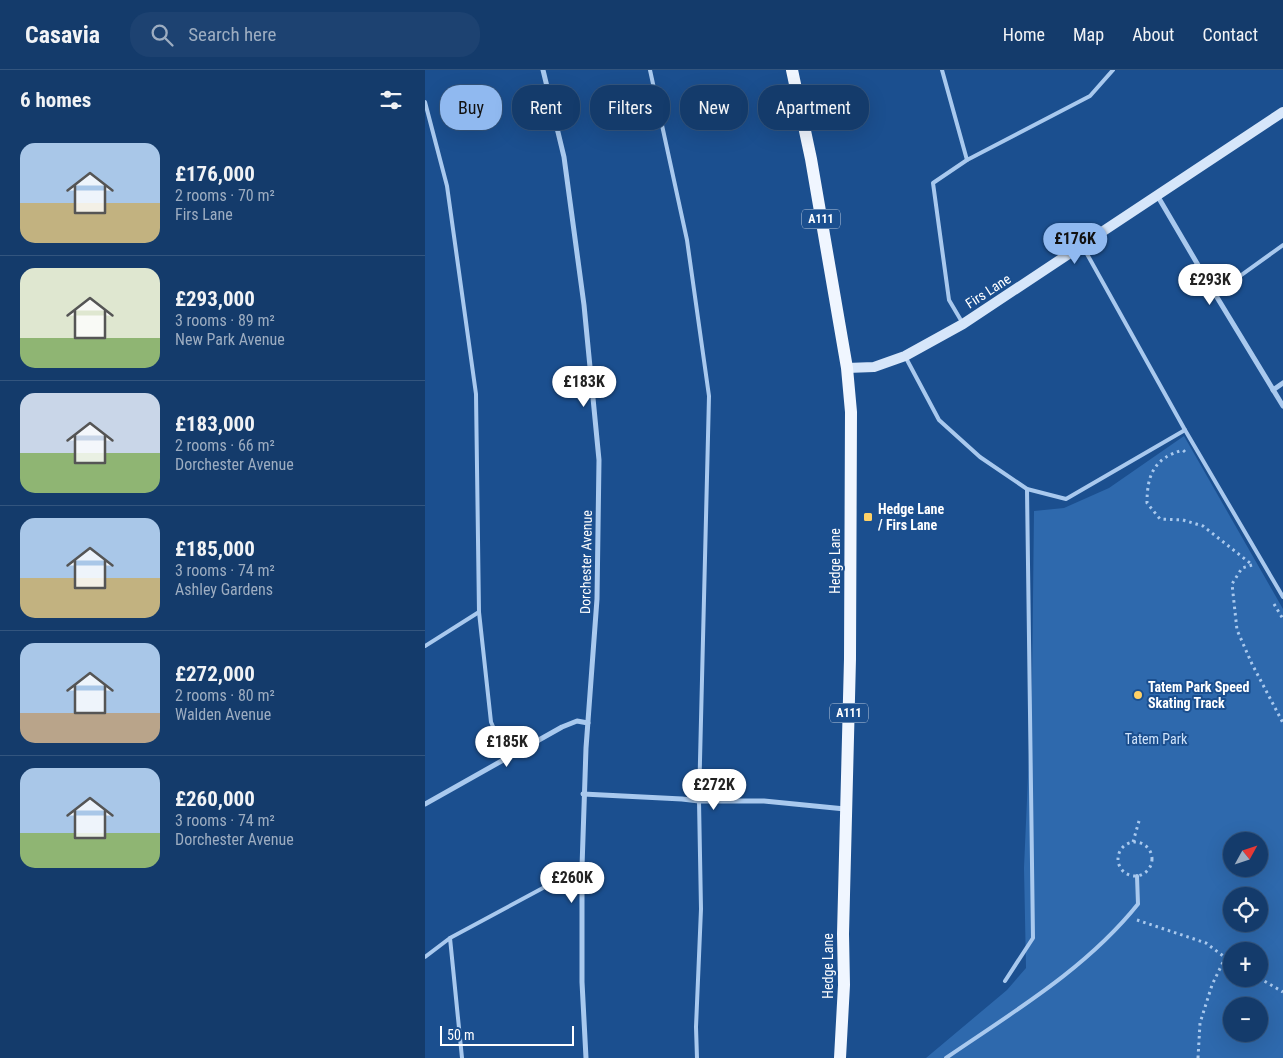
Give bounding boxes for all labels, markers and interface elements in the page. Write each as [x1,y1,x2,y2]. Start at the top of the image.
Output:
search box [130,12,480,57]
text: Casavia [25,21,100,49]
icon: search [148,21,176,49]
text: Search here [188,23,277,46]
text: Home [1003,24,1045,45]
text: Map [1073,24,1104,45]
text: About [1132,24,1174,45]
text: Contact [1202,24,1258,45]
chip: Buy [440,85,502,130]
chip: Rent [512,85,580,130]
chip: Filters [590,85,670,130]
chip: New [680,85,748,130]
chip: Apartment [758,85,869,130]
icon: filters [377,86,405,114]
text: 6 homes [20,88,91,112]
text: £176,000 [175,162,255,186]
icon: home [60,163,120,223]
text: 2 rooms · 70 m² [175,186,275,205]
text: Firs Lane [175,205,233,224]
road number: A111 [802,210,840,228]
pin: £176K [1040,222,1110,265]
text: £176K [1054,229,1096,248]
pin: £293K [1175,264,1245,306]
street label: Firs Lane [962,270,1014,311]
text: £293K [1189,270,1231,289]
text: £293,000 [175,287,255,311]
icon: home [60,288,120,348]
text: 3 rooms · 89 m² [175,311,275,330]
text: New Park Avenue [175,330,285,349]
pin: £183K [549,366,619,408]
text: £183K [563,372,605,391]
text: £183,000 [175,412,255,436]
icon: home [60,413,120,473]
text: 2 rooms · 66 m² [175,436,275,455]
text: Dorchester Avenue [175,455,294,474]
place label: Hedge Lane / Firs Lane [878,501,944,533]
street label: Dorchester Avenue [577,510,595,614]
marker: Hedge Lane / Firs Lane [862,511,874,523]
street label: Hedge Lane [827,528,843,594]
text: £185,000 [175,537,255,561]
icon: home [60,538,120,598]
text: 3 rooms · 74 m² [175,561,275,580]
text: Ashley Gardens [175,580,273,599]
text: £272,000 [175,662,255,686]
icon: home [60,663,120,723]
place label: Tatem Park Speed Skating Track [1148,679,1250,711]
text: 2 rooms · 80 m² [175,686,275,705]
marker: Tatem Park Speed Skating Track [1132,689,1144,701]
road number: A111 [830,704,868,722]
text: Walden Avenue [175,705,271,724]
pin: £185K [472,726,542,768]
park label: Tatem Park [1125,731,1188,747]
text: £185K [486,732,528,751]
pin: £272K [679,768,749,811]
text: £272K [693,775,735,794]
text: £260,000 [175,787,255,811]
icon: home [60,788,120,848]
text: 3 rooms · 74 m² [175,811,275,830]
text: Dorchester Avenue [175,830,294,849]
north arrow [1223,832,1267,878]
map controls [1223,832,1268,1042]
pin: £260K [537,862,607,904]
text: £260K [551,868,593,887]
button: locate [1223,887,1268,932]
street label: Hedge Lane [820,933,836,999]
button: + [1223,942,1268,987]
button: − [1223,997,1268,1042]
scale bar [440,1023,574,1046]
text: 50 m [447,1027,475,1043]

